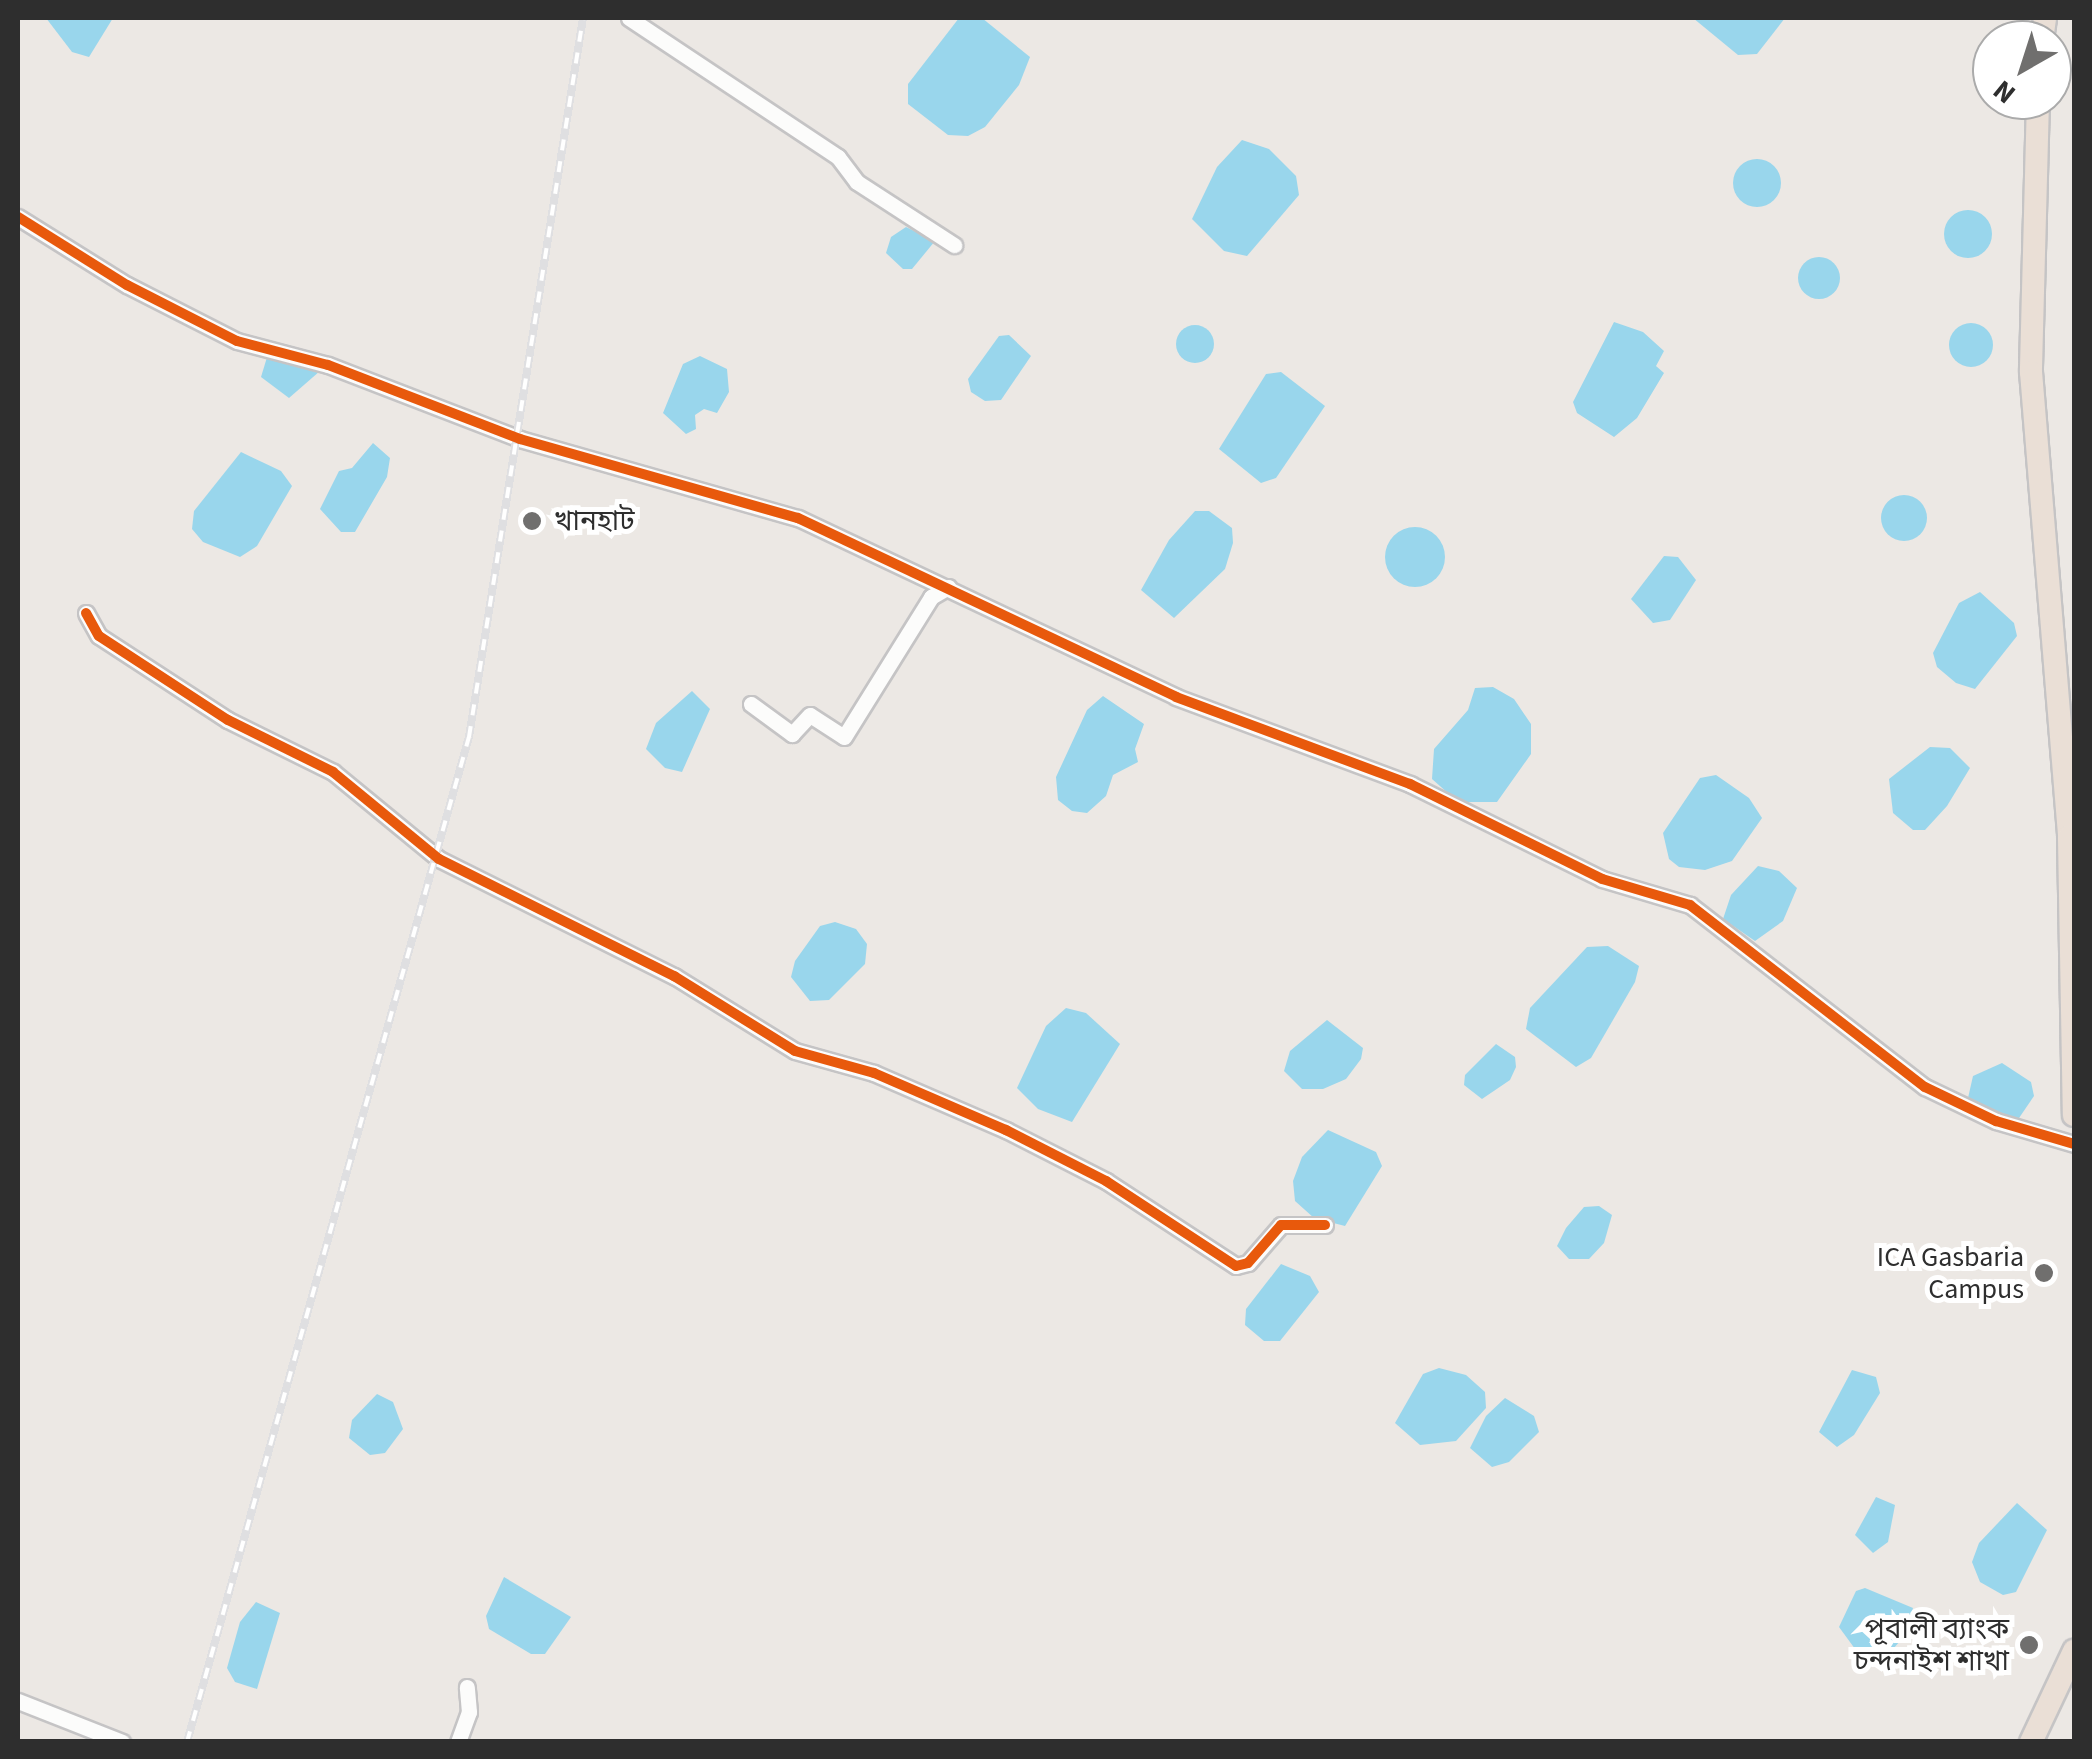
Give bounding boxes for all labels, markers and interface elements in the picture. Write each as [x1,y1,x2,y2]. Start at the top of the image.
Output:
north arrow [1972,20,2072,120]
text: N [1985,70,2024,113]
place label: খানহাট [554,504,635,538]
marker: খানহাট [519,508,545,534]
place label: ICA Gasbaria Campus [1877,1240,2024,1306]
marker: ICA Gasbaria Campus [2033,1262,2055,1284]
place label: পূবালী ব্যাংক চন্দনাইশ শাখা [1854,1612,2009,1678]
marker: পূবালী ব্যাংক চন্দনাইশ শাখা [2018,1634,2040,1656]

